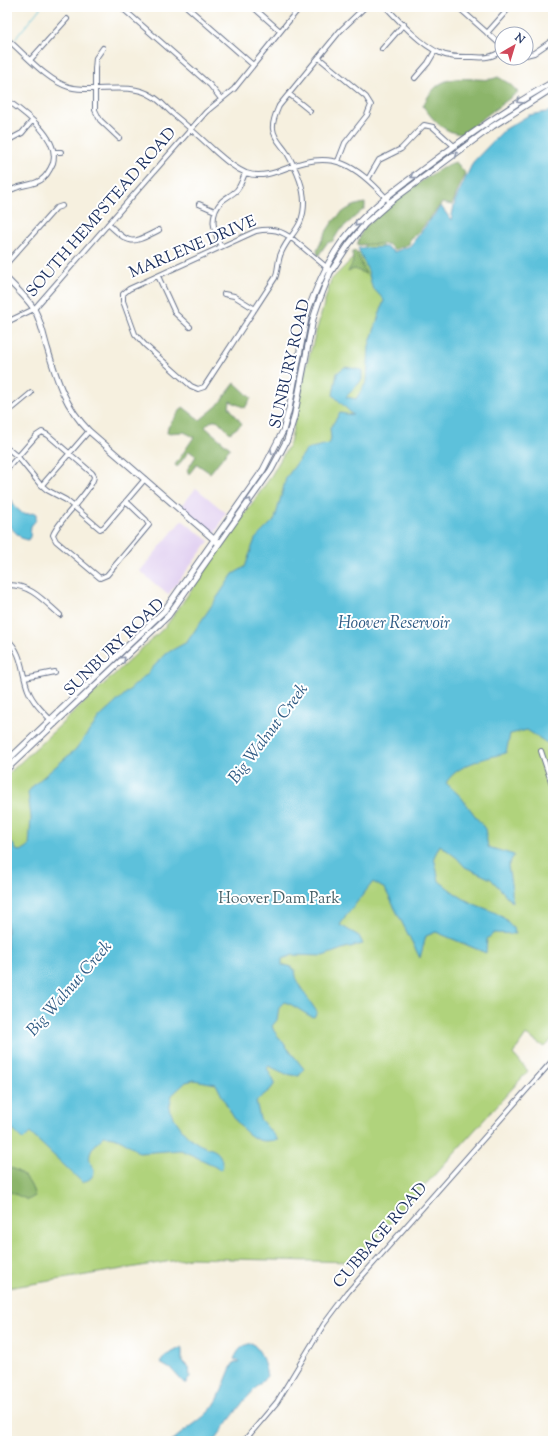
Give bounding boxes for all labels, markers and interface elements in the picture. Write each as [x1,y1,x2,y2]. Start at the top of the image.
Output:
north arrow [494,26,534,66]
text: N [510,29,528,48]
one-way arrow [516,97,523,104]
street label: SOUTH HEMPSTEAD ROAD [22,123,182,303]
one-way arrow [451,151,458,159]
one-way arrow [411,171,418,178]
street label: MARLENE DRIVE [126,211,261,285]
one-way arrow [354,219,362,227]
street label: SUNBURY ROAD [265,297,317,431]
one-way arrow [270,448,278,455]
one-way arrow [244,498,251,505]
street label: SUNBURY ROAD [59,594,171,702]
water label: Hoover Reservoir [338,612,450,636]
one-way arrow [118,656,126,664]
water label: Big Walnut Creek [223,679,315,789]
park label: Hoover Dam Park [218,888,340,911]
water label: Big Walnut Creek [22,936,119,1042]
street label: CUBBAGE ROAD [329,1178,433,1294]

